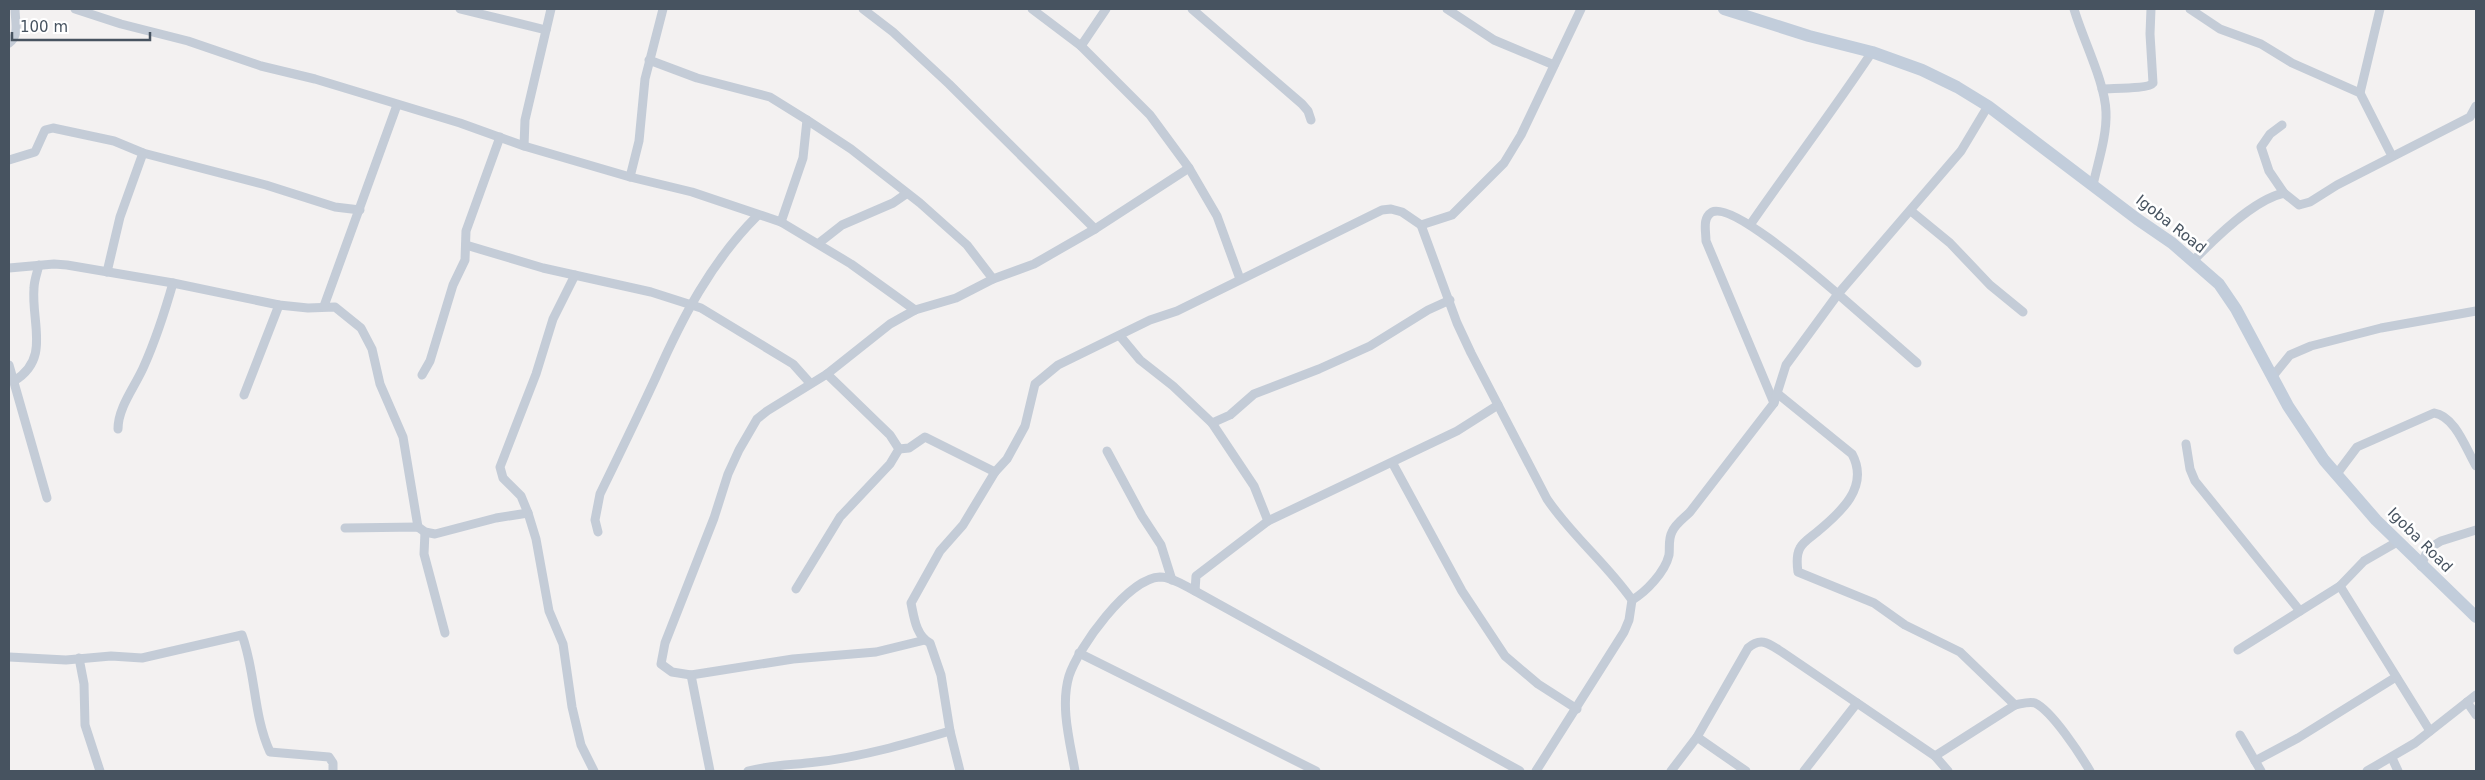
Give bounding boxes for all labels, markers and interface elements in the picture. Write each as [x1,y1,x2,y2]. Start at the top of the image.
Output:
scale bar [12,10,150,42]
text: 100 m [20,18,68,36]
street label: Igoba Road [2132,191,2210,257]
street label: Igoba Road [2384,504,2456,576]

